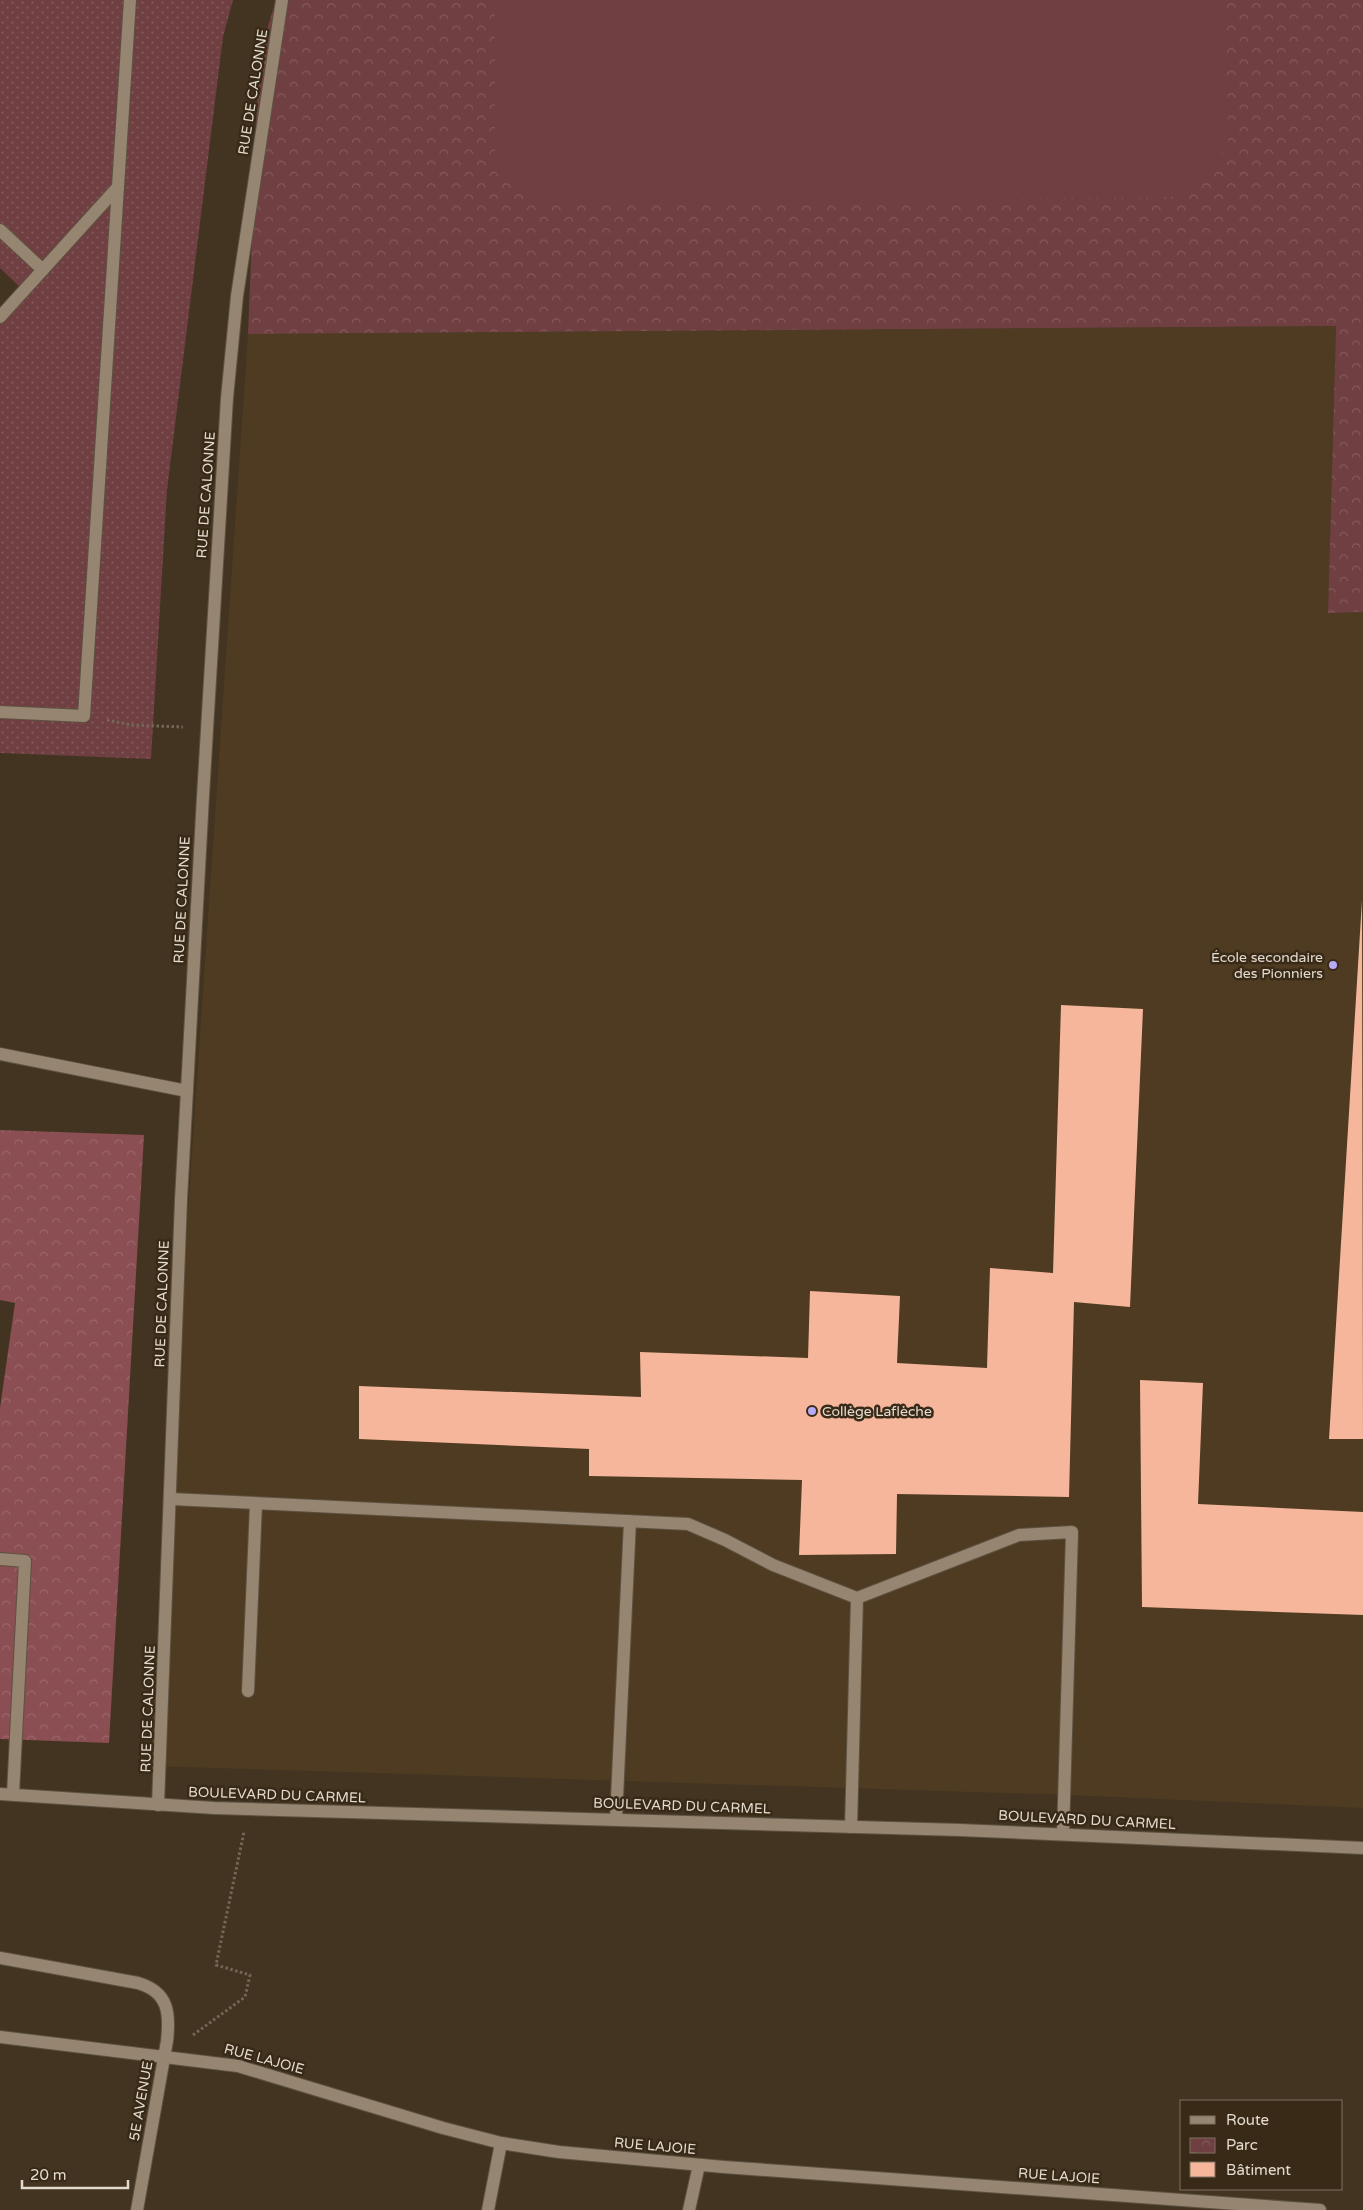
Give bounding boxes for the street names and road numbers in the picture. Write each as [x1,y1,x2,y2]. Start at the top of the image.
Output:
street label: RUE DE CALONNE [235,28,271,156]
street label: RUE DE CALONNE [193,431,219,559]
street label: RUE DE CALONNE [170,836,194,964]
street label: RUE DE CALONNE [151,1240,173,1368]
street label: RUE DE CALONNE [137,1645,159,1773]
street label: BOULEVARD DU CARMEL [188,1783,366,1807]
street label: BOULEVARD DU CARMEL [593,1794,771,1818]
street label: BOULEVARD DU CARMEL [998,1807,1176,1833]
street label: RUE LAJOIE [222,2040,306,2078]
street label: 5E AVENUE [126,2060,156,2142]
street label: RUE LAJOIE [613,2134,697,2158]
street label: RUE LAJOIE [1017,2165,1101,2187]

